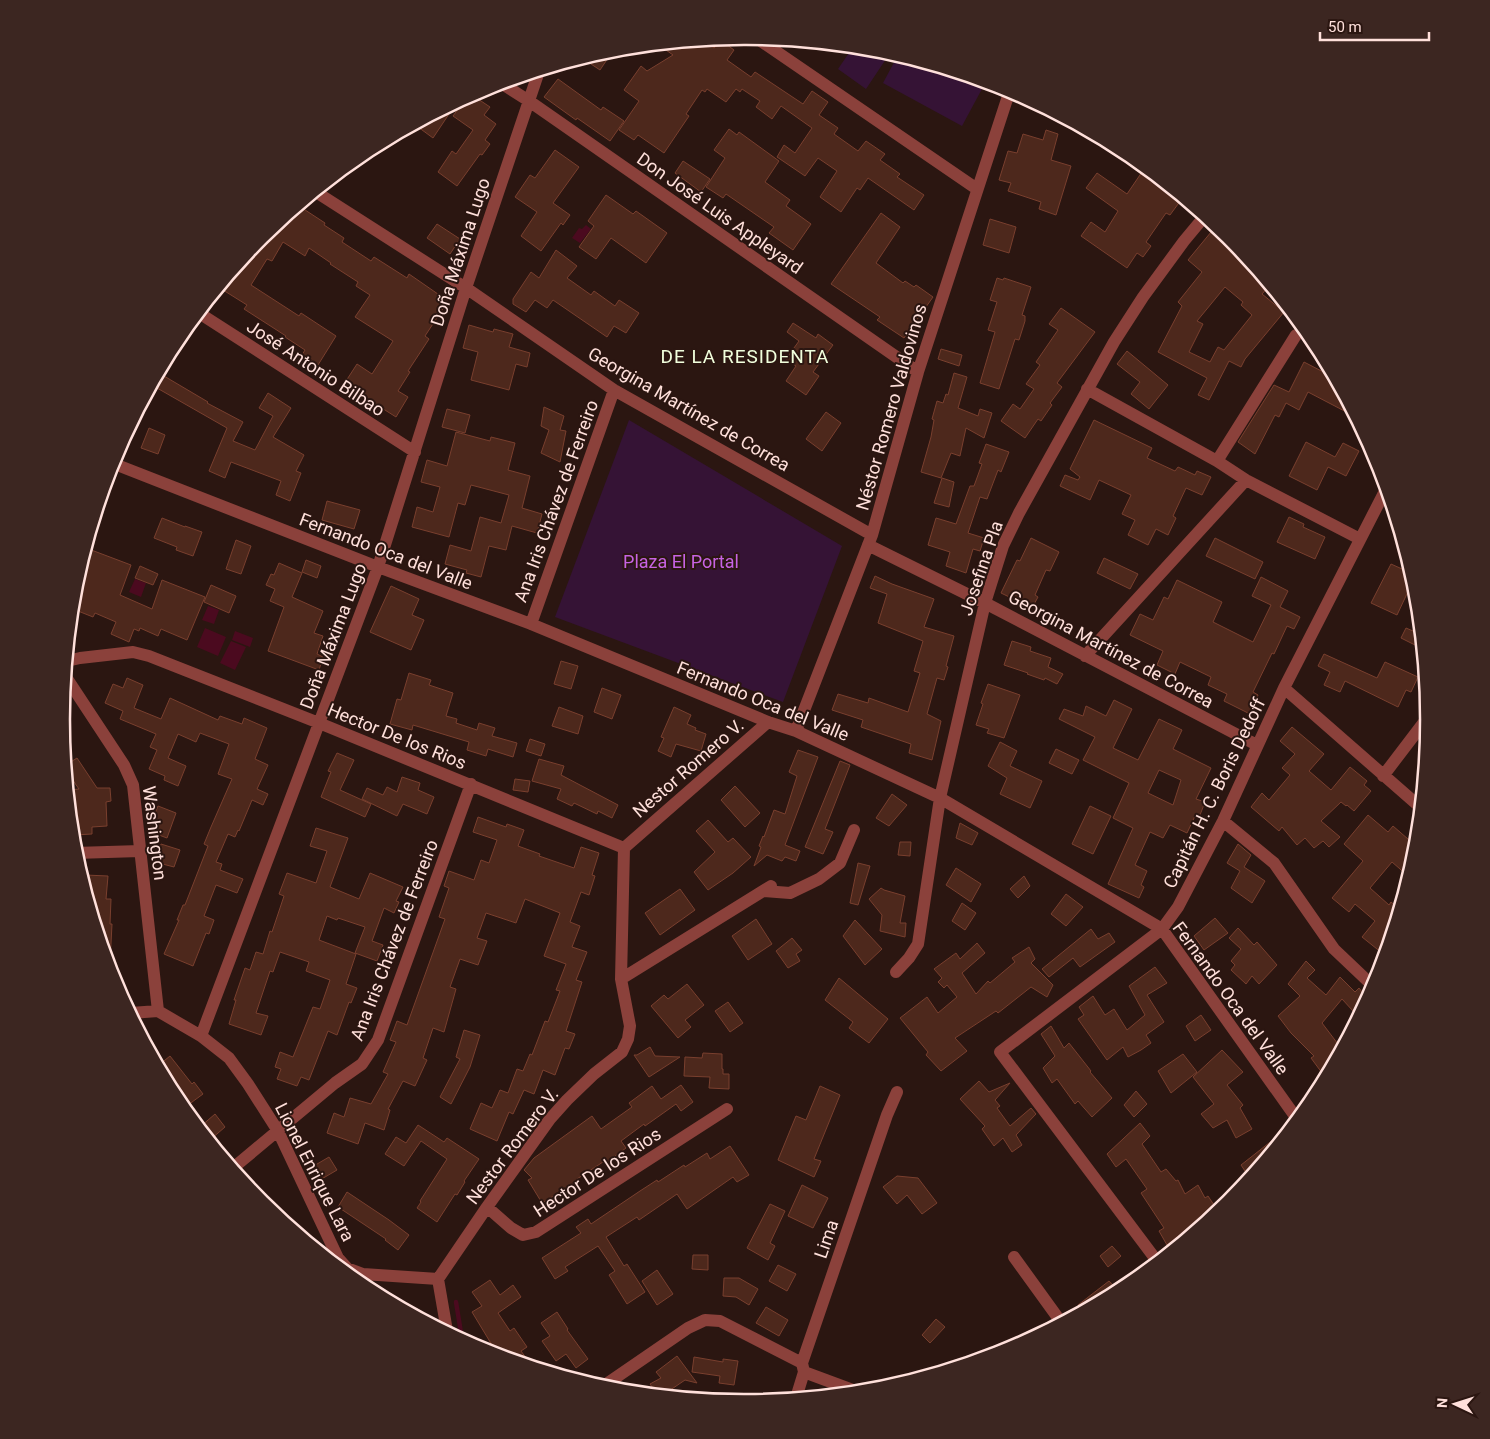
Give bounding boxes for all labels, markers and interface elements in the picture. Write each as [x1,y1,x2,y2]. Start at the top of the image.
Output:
scale bar [1320,10,1429,42]
text: 50 m [1328,18,1362,36]
street label: Don José Luis Appleyard [633,148,807,278]
street label: Doña Máxima Lugo [426,175,494,329]
street label: Néstor Romero Valdovinos [851,301,931,513]
street label: José Antonio Bilbao [243,316,389,420]
street label: Georgina Martínez de Correa [584,343,794,475]
district label: DE LA RESIDENTA [660,345,830,368]
street label: Ana Iris Chávez de Ferreiro [510,397,602,605]
street label: Fernando Oca del Valle [296,508,476,594]
street label: Josefina Pla [955,518,1007,618]
park label: Plaza El Portal [623,551,739,572]
street label: Doña Máxima Lugo [295,560,371,712]
street label: Georgina Martínez de Correa [1005,586,1217,712]
street label: Fernando Oca del Valle [674,657,852,745]
street label: Capitán H. C. Boris Dedoff [1159,694,1270,892]
street label: Hector De los Rios [325,699,469,773]
street label: Nestor Romero V. [628,714,748,822]
street label: Washington [139,785,171,881]
street label: Ana Iris Chávez de Ferreiro [346,837,442,1043]
street label: Fernando Oca del Valle [1169,918,1293,1078]
street label: Nestor Romero V. [462,1084,562,1208]
street label: Lionel Enrique Lara [271,1099,359,1245]
street label: Hector De los Rios [529,1123,665,1221]
street label: Lima [810,1217,842,1261]
north arrow [1430,1379,1480,1429]
text: N [1434,1398,1450,1409]

